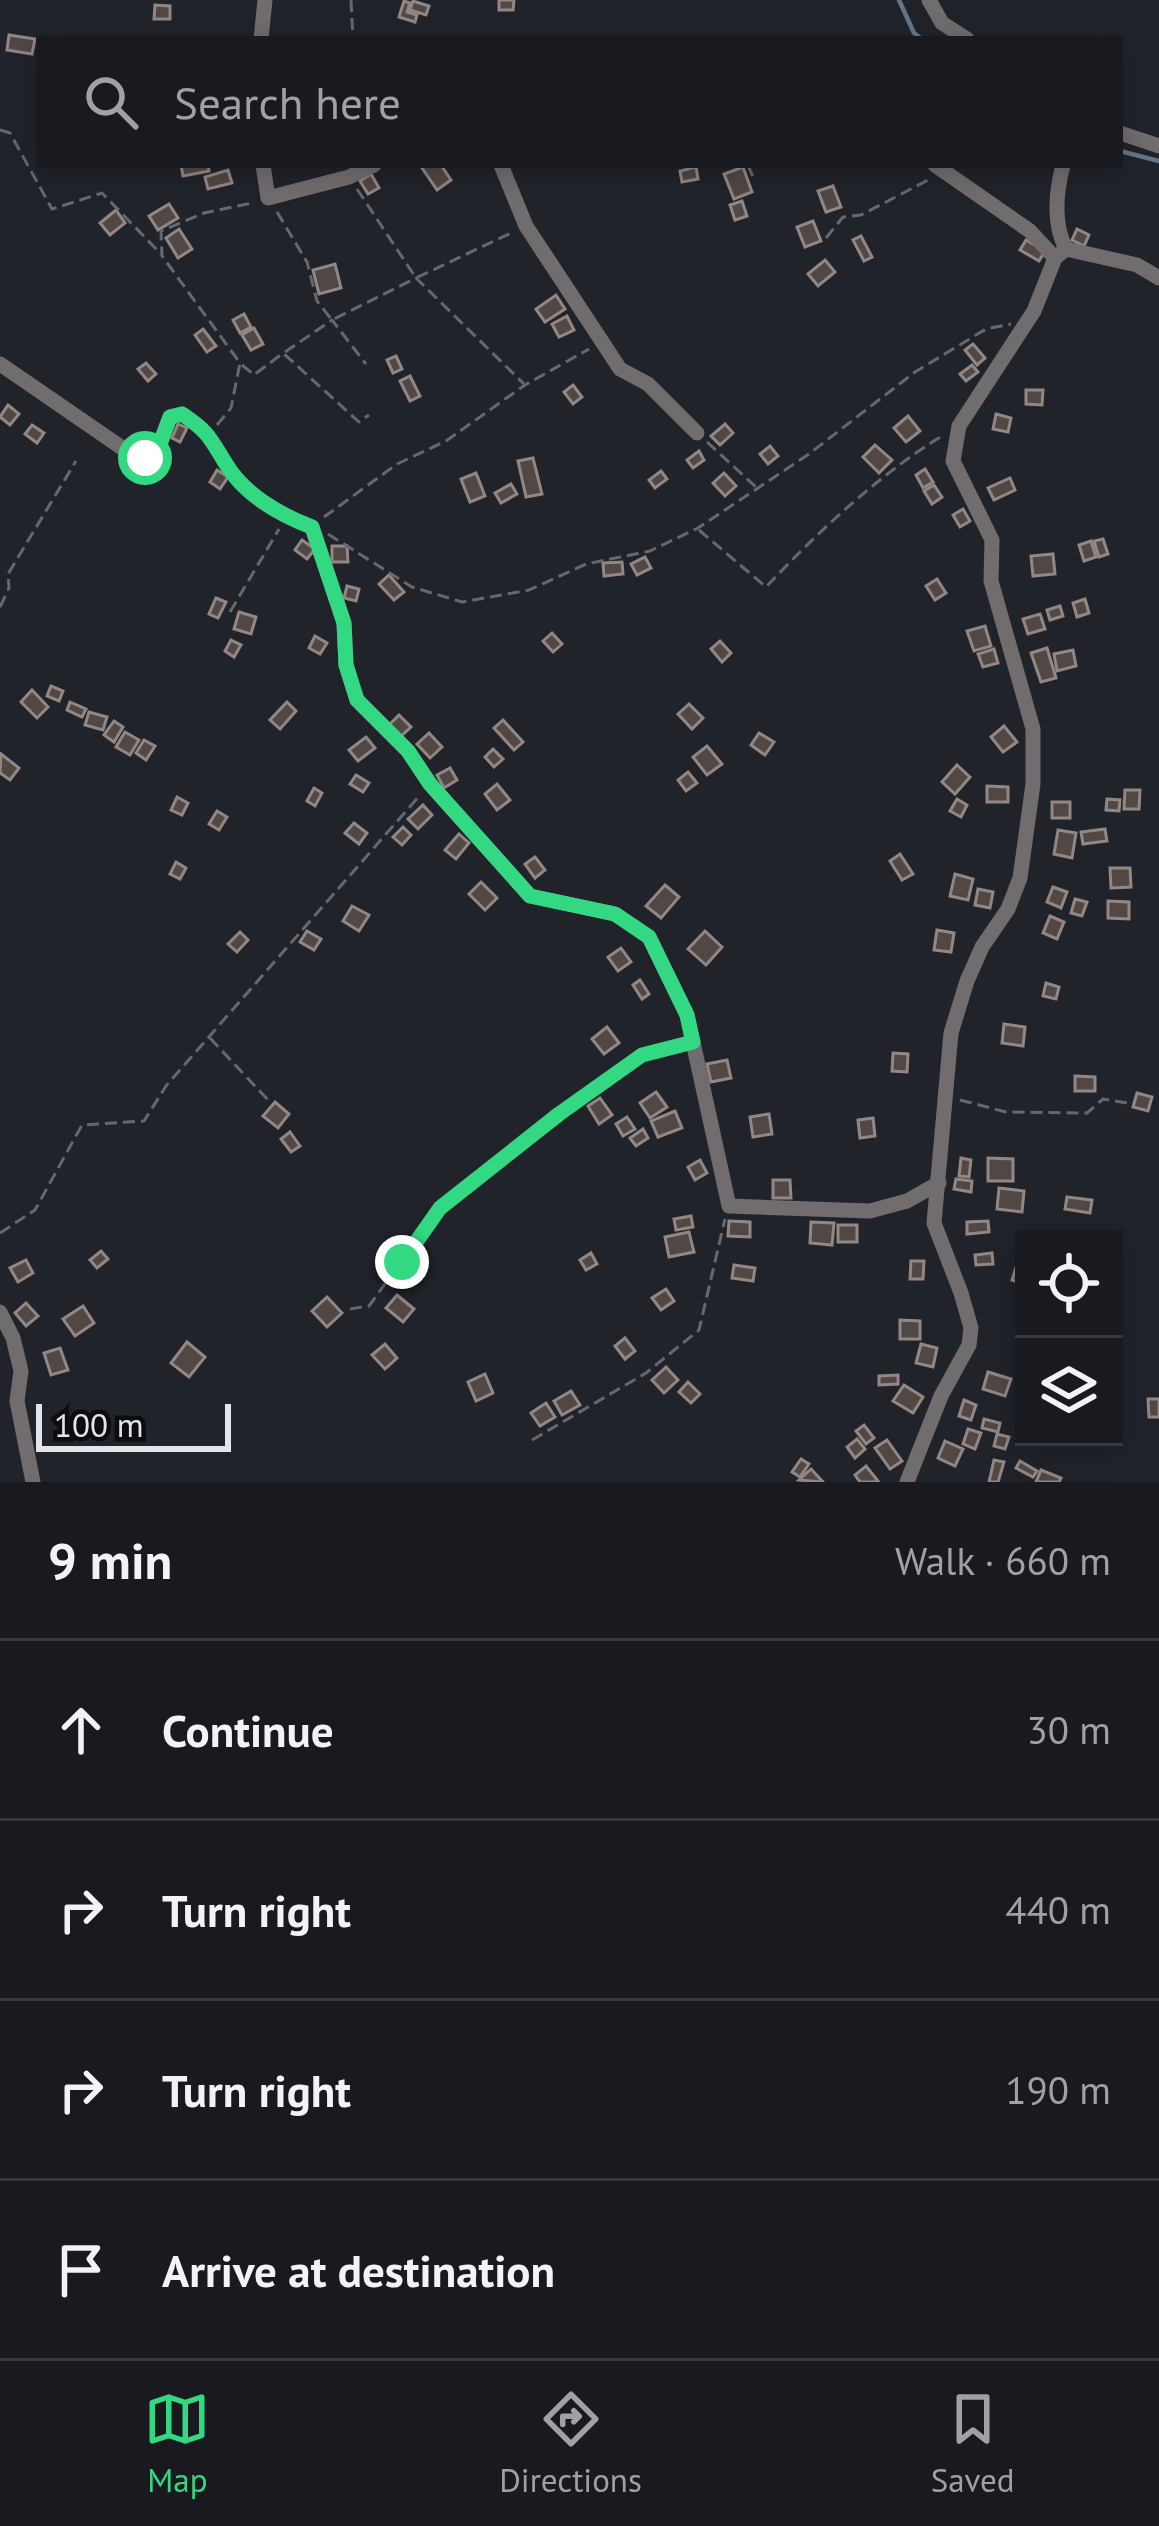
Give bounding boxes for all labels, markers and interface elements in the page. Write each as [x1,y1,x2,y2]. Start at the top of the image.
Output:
search box [36,36,1123,168]
icon: search [78,69,144,135]
text: Search here [174,73,401,131]
route start [118,431,172,485]
map controls [1015,1230,1123,1446]
button: locate [1015,1230,1123,1338]
route end [375,1235,429,1289]
button: layers [1015,1338,1123,1446]
scale bar [36,1398,231,1451]
text: 100 m [54,1403,144,1446]
text: 9 min [48,1527,172,1593]
text: Walk · 660 m [895,1535,1111,1586]
icon: ahead [48,1697,114,1763]
text: Continue [162,1701,334,1759]
text: 30 m [1026,1704,1111,1755]
icon: right [48,1877,114,1943]
text: Turn right [162,1881,351,1939]
text: 440 m [1005,1884,1111,1935]
icon: right [48,2057,114,2123]
text: Turn right [162,2061,351,2119]
text: 190 m [1005,2064,1111,2115]
icon: arrive [48,2237,114,2303]
text: Arrive at destination [162,2241,555,2299]
tab: Map [144,2386,210,2501]
tab: Directions [499,2386,642,2501]
tab: Saved [931,2386,1015,2501]

